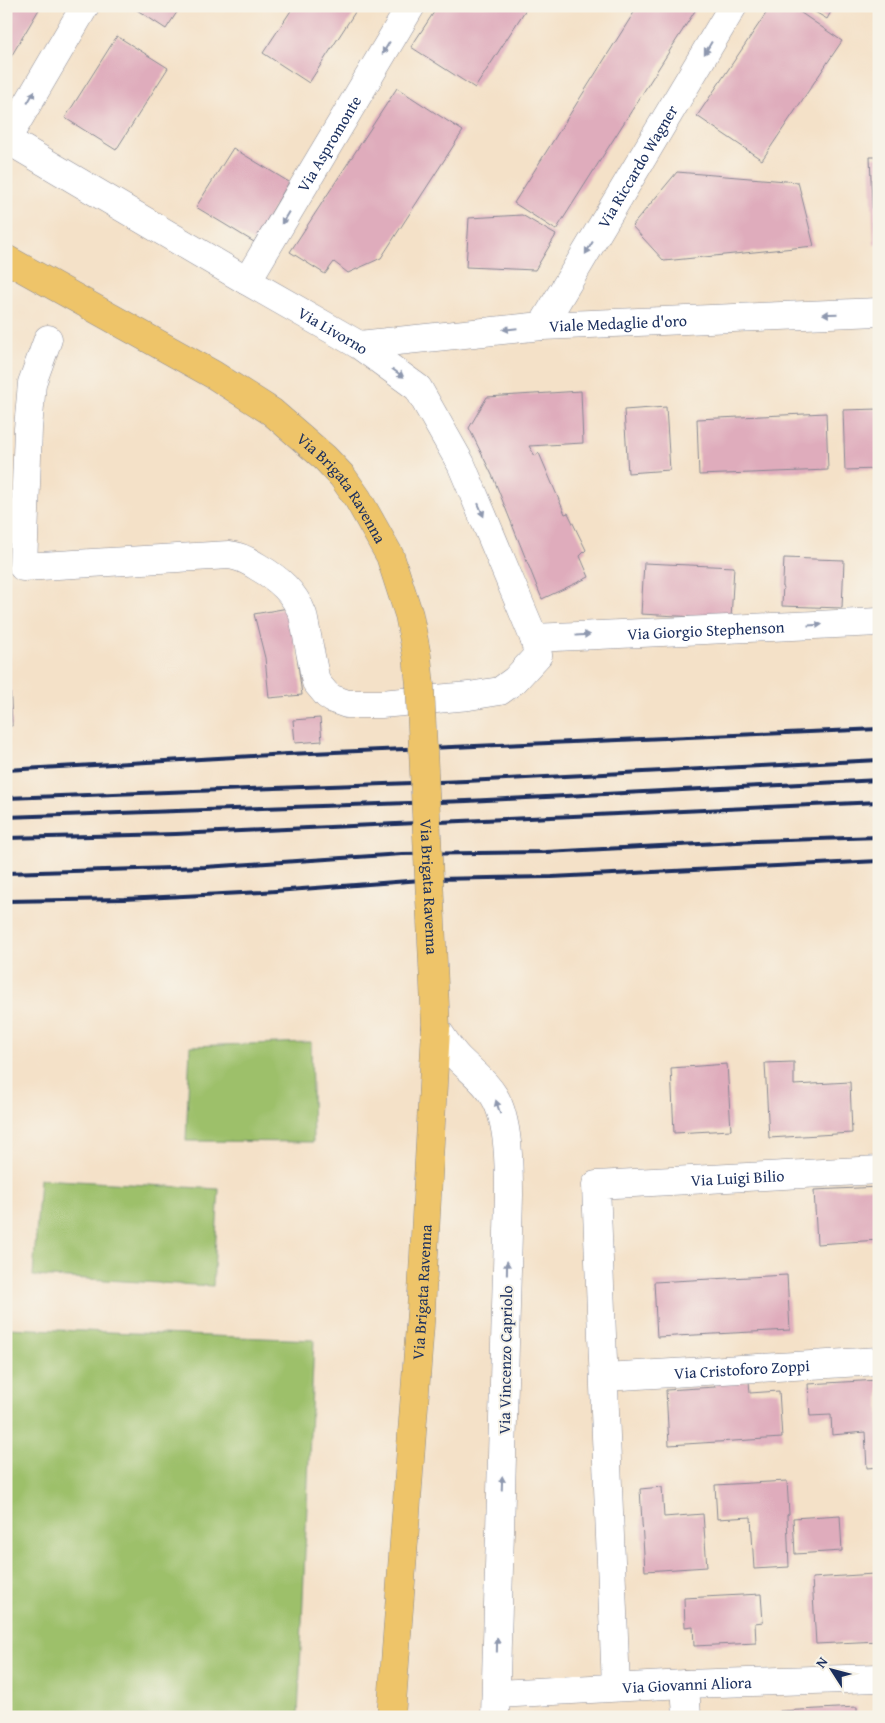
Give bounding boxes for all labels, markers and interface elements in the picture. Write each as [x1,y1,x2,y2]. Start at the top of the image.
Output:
one-way arrow [382,42,391,55]
one-way arrow [703,42,712,55]
one-way arrow [27,91,36,104]
street label: Via Aspromonte [291,91,367,196]
street label: Via Riccardo Wagner [591,100,684,232]
one-way arrow [280,211,289,224]
one-way arrow [584,241,593,254]
street label: Via Livorno [293,300,374,360]
street label: Viale Medaglie d'oro [548,308,688,338]
one-way arrow [822,310,838,318]
one-way arrow [502,326,518,334]
one-way arrow [391,368,405,378]
street label: Via Brigata Ravenna [291,427,393,548]
one-way arrow [477,503,485,517]
street label: Via Giorgio Stephenson [627,614,785,646]
one-way arrow [807,621,823,629]
one-way arrow [575,631,591,639]
street label: Via Brigata Ravenna [414,818,445,956]
one-way arrow [494,1099,501,1114]
street label: Via Luigi Bilio [690,1163,785,1192]
street label: Via Brigata Ravenna [405,1223,438,1361]
one-way arrow [503,1260,511,1276]
street label: Via Vincenzo Capriolo [492,1285,518,1435]
street label: Via Cristoforo Zoppi [673,1353,811,1385]
one-way arrow [498,1475,506,1491]
one-way arrow [493,1637,501,1653]
north arrow [808,1646,858,1696]
text: N [811,1652,833,1672]
street label: Via Giovanni Aliora [621,1670,752,1699]

